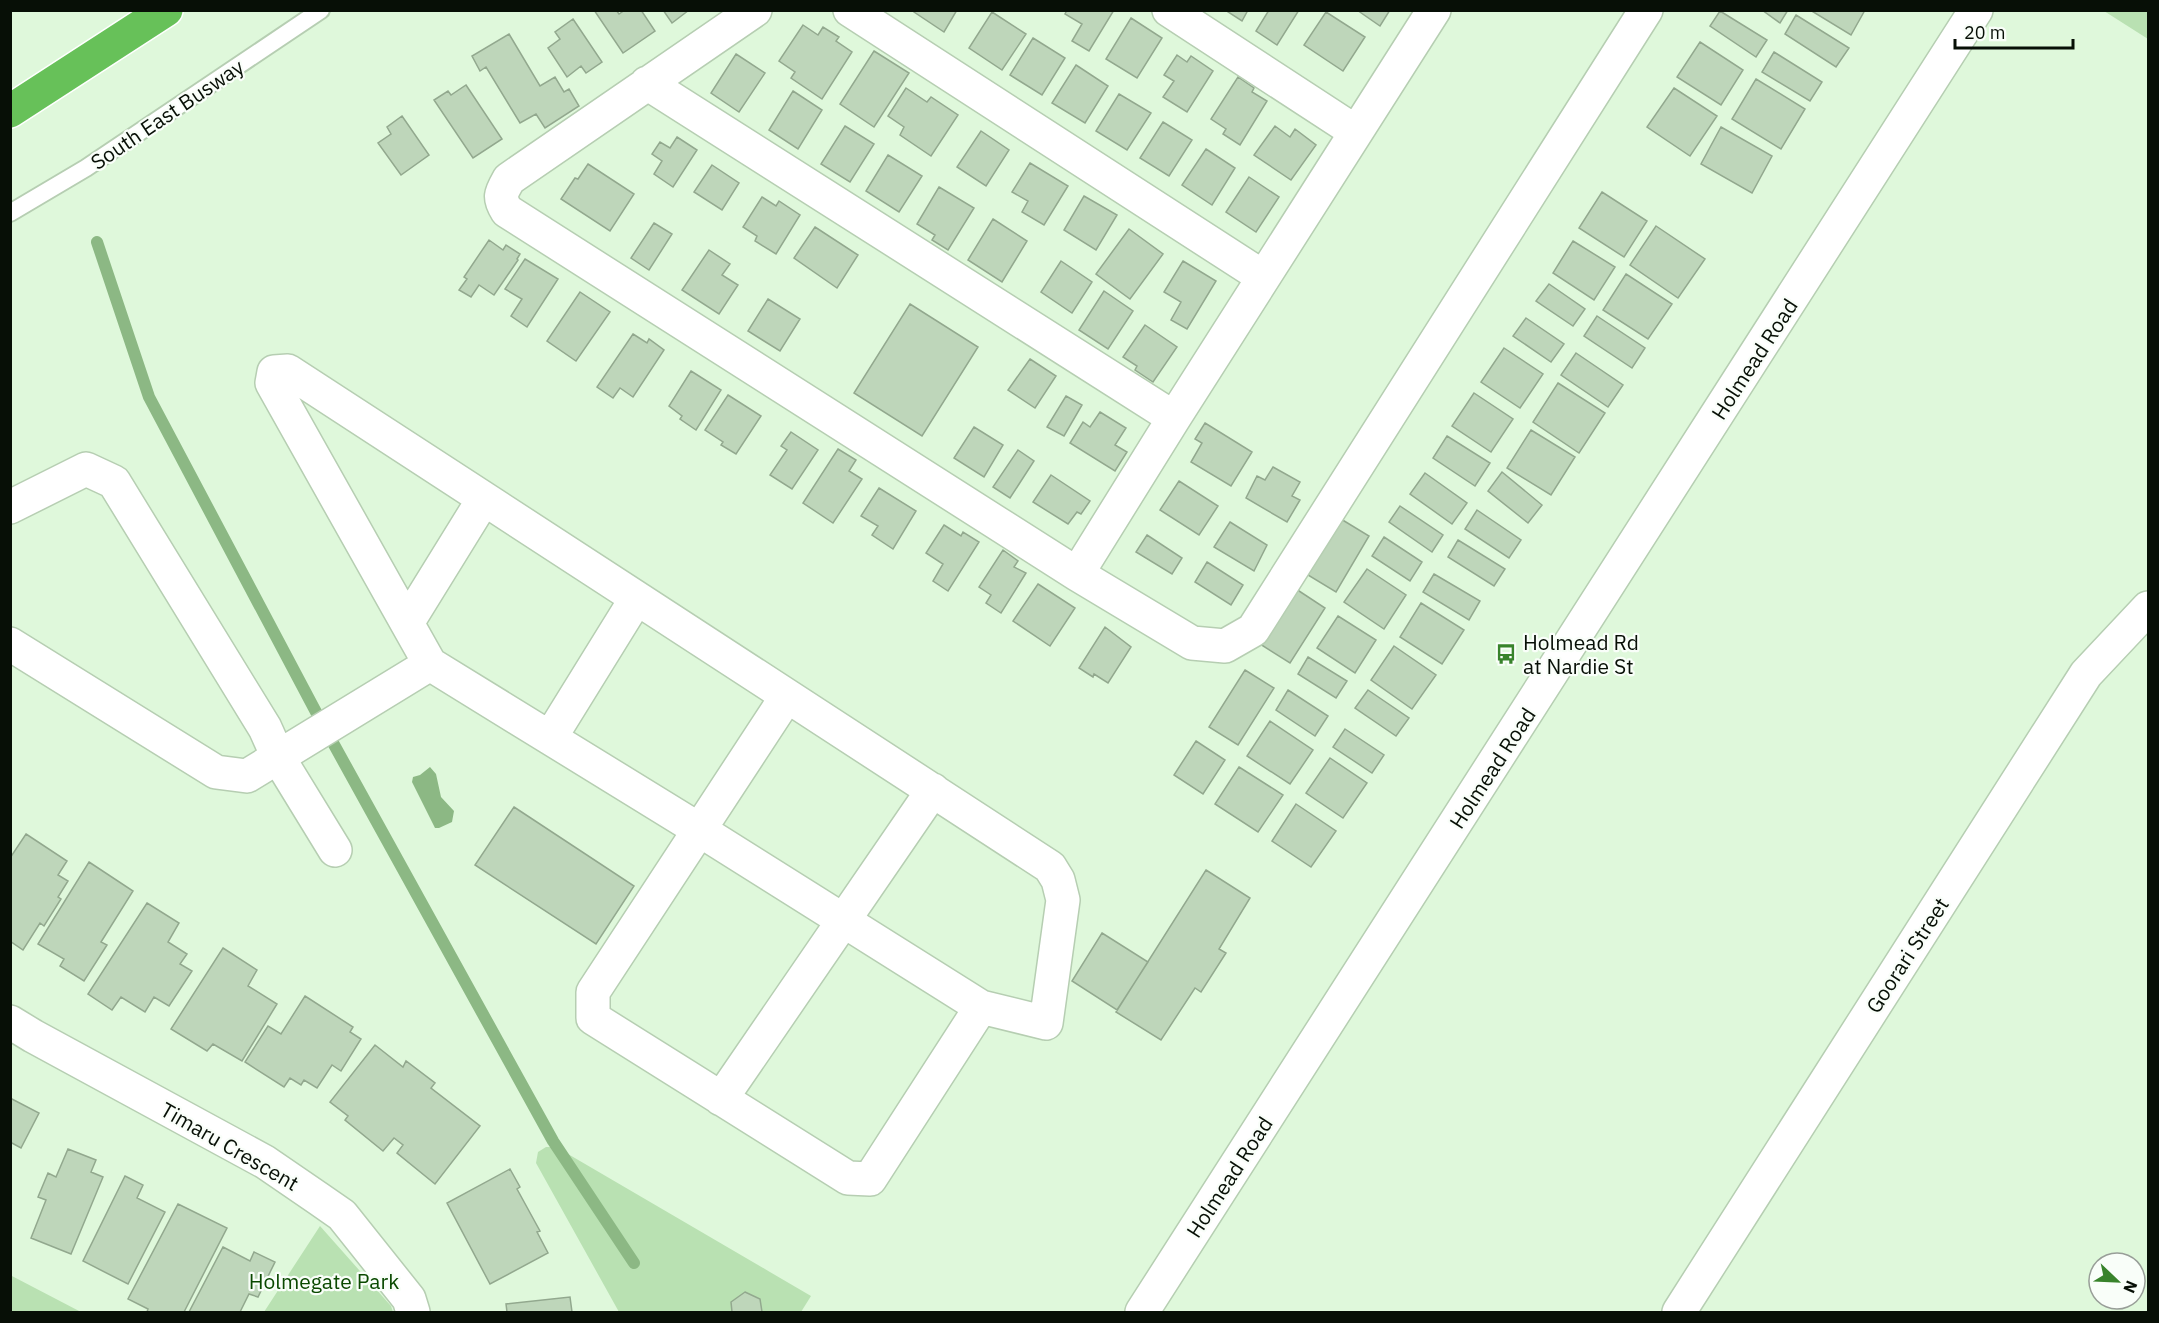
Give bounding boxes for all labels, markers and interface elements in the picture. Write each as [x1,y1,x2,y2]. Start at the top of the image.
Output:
scale bar [1955,12,2074,50]
text: 20 m [1964,21,2006,44]
street label: South East Busway [85,52,250,176]
street label: Holmead Road [1704,293,1804,425]
place label: Holmead Rd at Nardie St [1523,628,1639,680]
bus stop icon: Holmead Rd at Nardie St [1494,642,1518,666]
street label: Holmead Road [1442,702,1542,834]
street label: Goorari Street [1859,892,1955,1018]
street label: Timaru Crescent [156,1095,304,1197]
street label: Holmead Road [1179,1111,1279,1243]
north arrow [2087,1251,2147,1311]
park label: Holmegate Park [249,1267,399,1295]
text: N [2119,1278,2142,1296]

